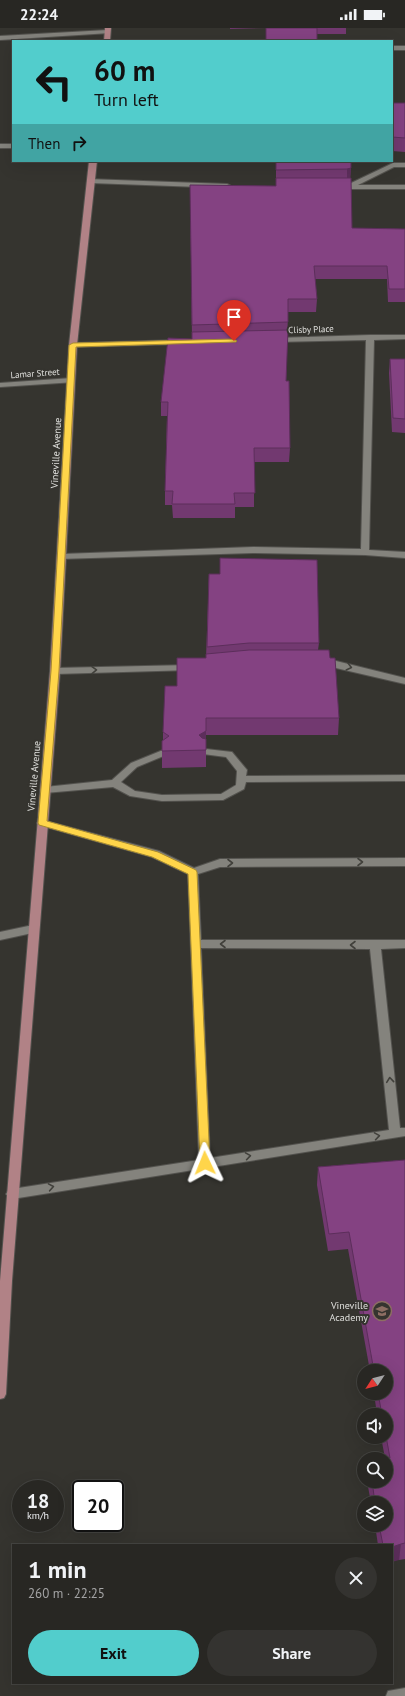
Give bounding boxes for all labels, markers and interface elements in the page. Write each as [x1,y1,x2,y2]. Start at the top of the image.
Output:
text: 22:24 [20,5,58,24]
text: 60 m [94,52,155,89]
icon: left [28,56,80,108]
text: Turn left [94,88,159,111]
icon: right [68,132,90,154]
text: Then [28,134,60,153]
pin [217,300,251,341]
icon: arrive [223,306,245,328]
street label: Clisby Place [288,323,334,335]
street label: Lamar Street [10,366,60,380]
street label: Vineville Avenue [48,417,64,490]
one-way arrow [346,663,352,671]
one-way arrow [91,666,97,674]
street label: Vineville Avenue [24,740,44,813]
one-way arrow [357,858,363,866]
one-way arrow [227,859,233,867]
one-way arrow [220,940,226,948]
one-way arrow [350,941,356,949]
one-way arrow [385,1077,394,1083]
one-way arrow [374,1132,380,1141]
position arrow [184,1142,226,1184]
one-way arrow [245,1152,251,1161]
one-way arrow [48,1184,54,1192]
place label: Vineville Academy [330,1299,368,1324]
school or university icon: Vineville Academy [371,1300,393,1322]
north arrow [357,1364,393,1400]
map controls [357,1364,393,1532]
button: sound [357,1408,393,1444]
button: search [357,1452,393,1488]
speed limit sign: 20 [72,1480,124,1532]
text: 18 [27,1488,49,1514]
button: layers [357,1496,393,1532]
text: km/h [27,1509,49,1522]
text: 1 min [28,1554,87,1585]
button: close [335,1557,377,1599]
text: 260 m · 22:25 [28,1585,105,1602]
button: Exit [28,1630,199,1676]
button: Share [207,1630,377,1676]

